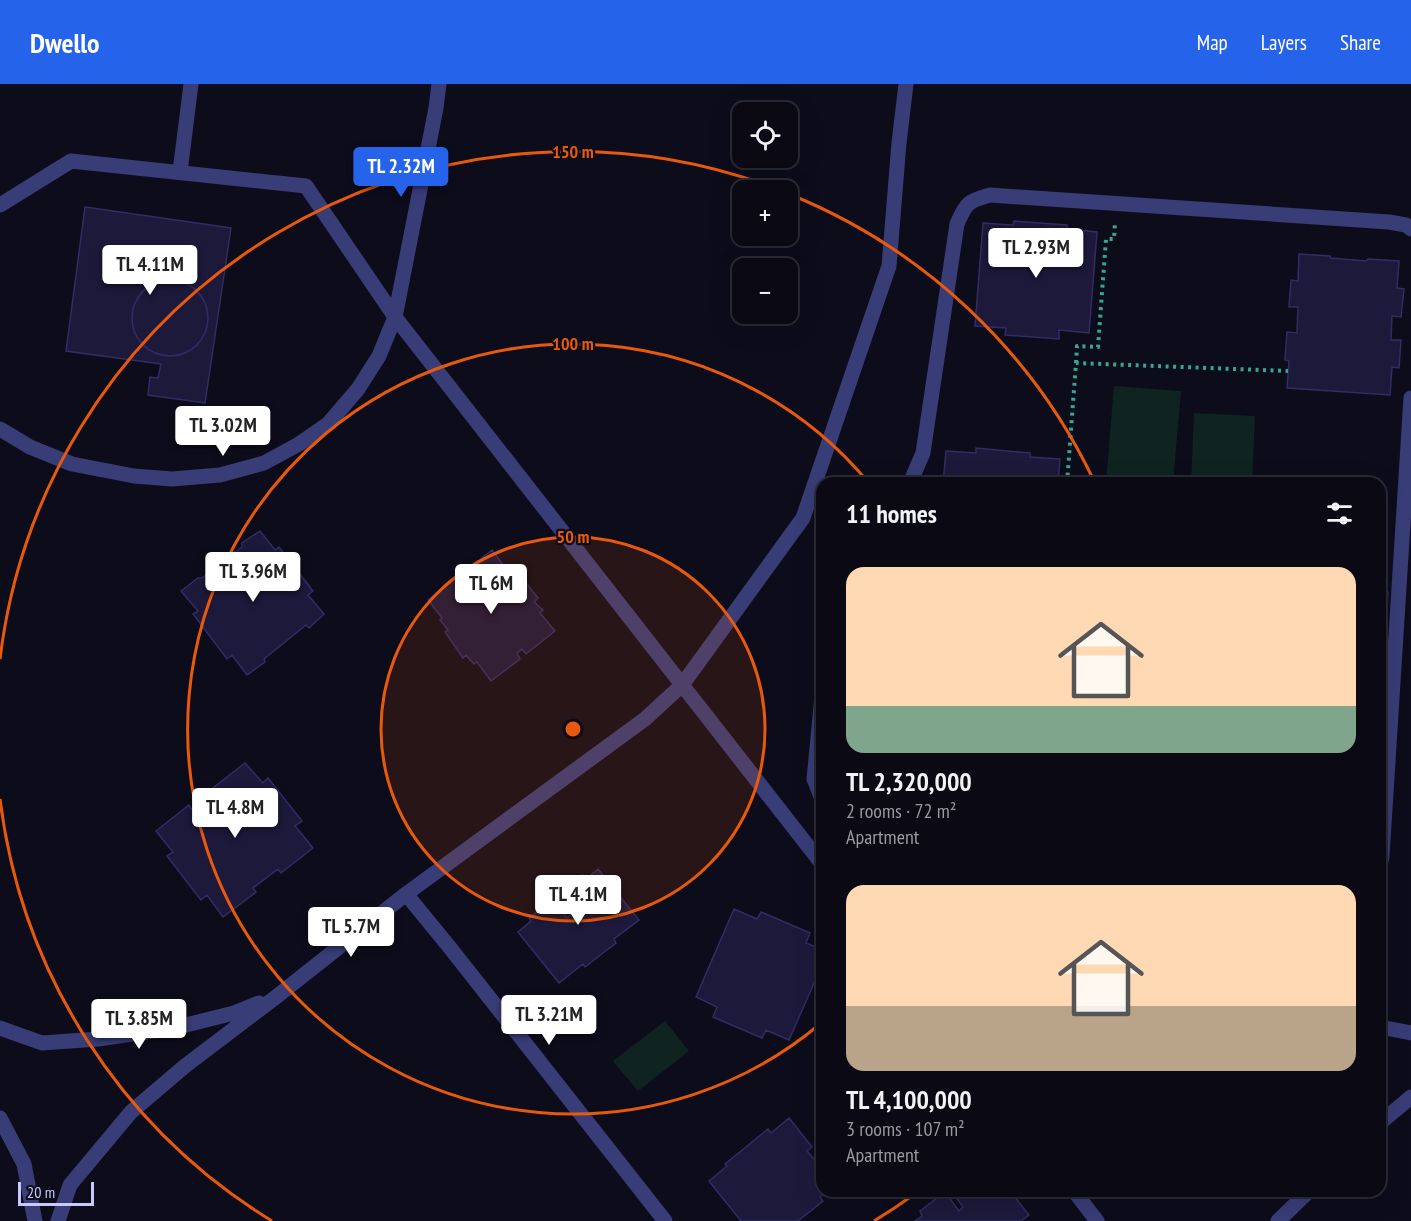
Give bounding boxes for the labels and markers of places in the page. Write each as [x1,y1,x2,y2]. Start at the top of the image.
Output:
pin: TL 2.32M [339,147,463,198]
pin: TL 2.93M [974,228,1098,279]
pin: TL 4.11M [88,245,212,296]
pin: TL 3.02M [161,406,285,457]
pin: TL 3.96M [191,552,315,603]
pin: TL 6M [449,564,533,615]
centre of rings [563,719,583,739]
pin: TL 4.8M [180,788,290,839]
pin: TL 4.1M [523,875,633,926]
pin: TL 5.7M [296,907,406,958]
pin: TL 3.21M [487,995,611,1046]
pin: TL 3.85M [77,999,201,1050]

